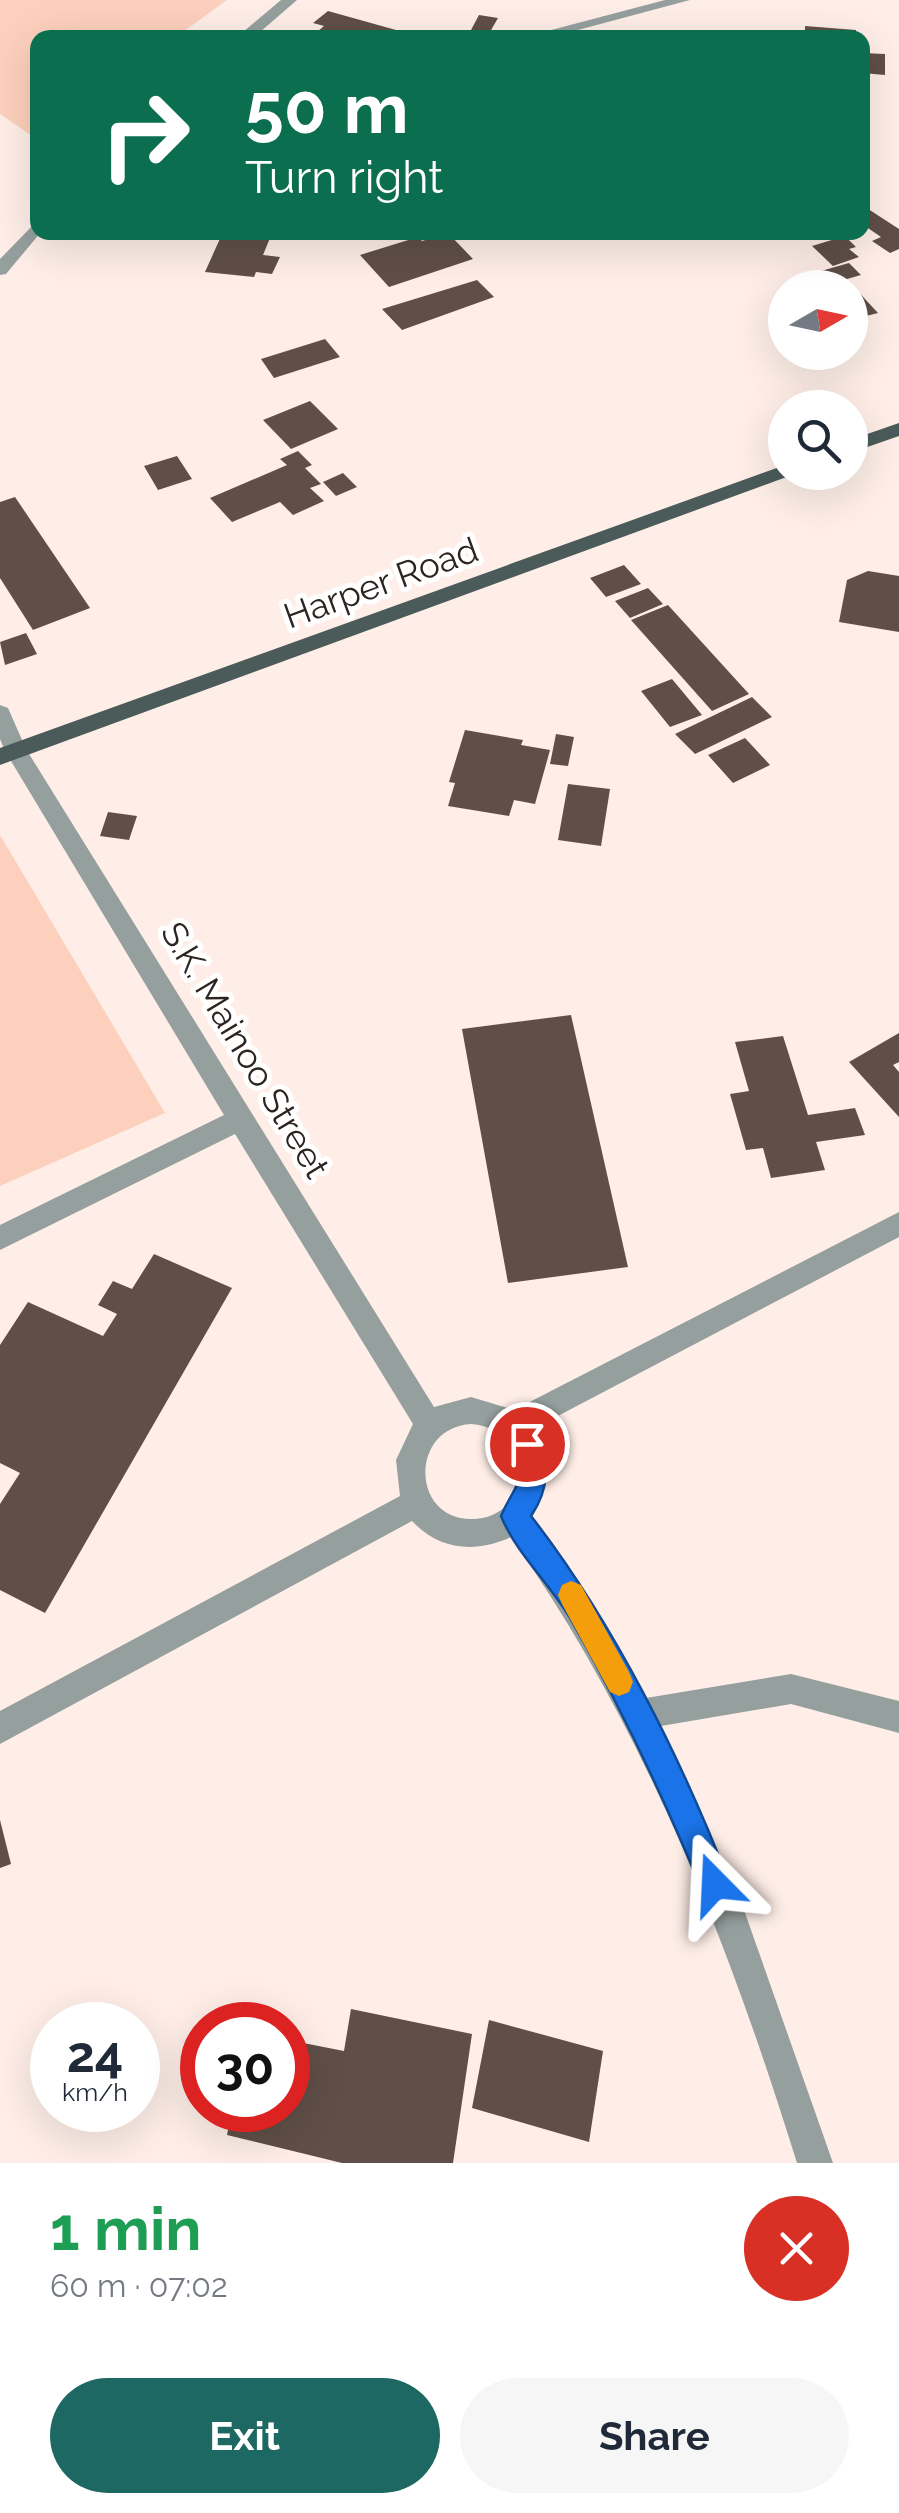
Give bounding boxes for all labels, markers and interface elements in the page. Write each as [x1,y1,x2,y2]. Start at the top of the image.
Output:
text: 50 m [245,67,409,149]
icon: right [80,70,210,200]
text: Turn right [245,151,443,204]
north arrow [768,270,868,370]
map controls [768,270,868,490]
button: search [768,390,868,490]
street label: Harper Road [278,528,483,637]
street label: S.K. Mainoo Street [153,914,338,1185]
pin [485,1402,570,1487]
icon: arrive [500,1417,555,1472]
position arrow [663,1832,767,1936]
speed limit sign: 30 [180,2002,310,2132]
text: 24 [67,2025,123,2084]
text: km/h [62,2077,128,2107]
text: 1 min [50,2194,201,2264]
button: close [744,2196,849,2301]
text: 60 m · 07:02 [50,2267,228,2304]
button: Exit [50,2378,440,2493]
button: Share [460,2378,849,2493]

